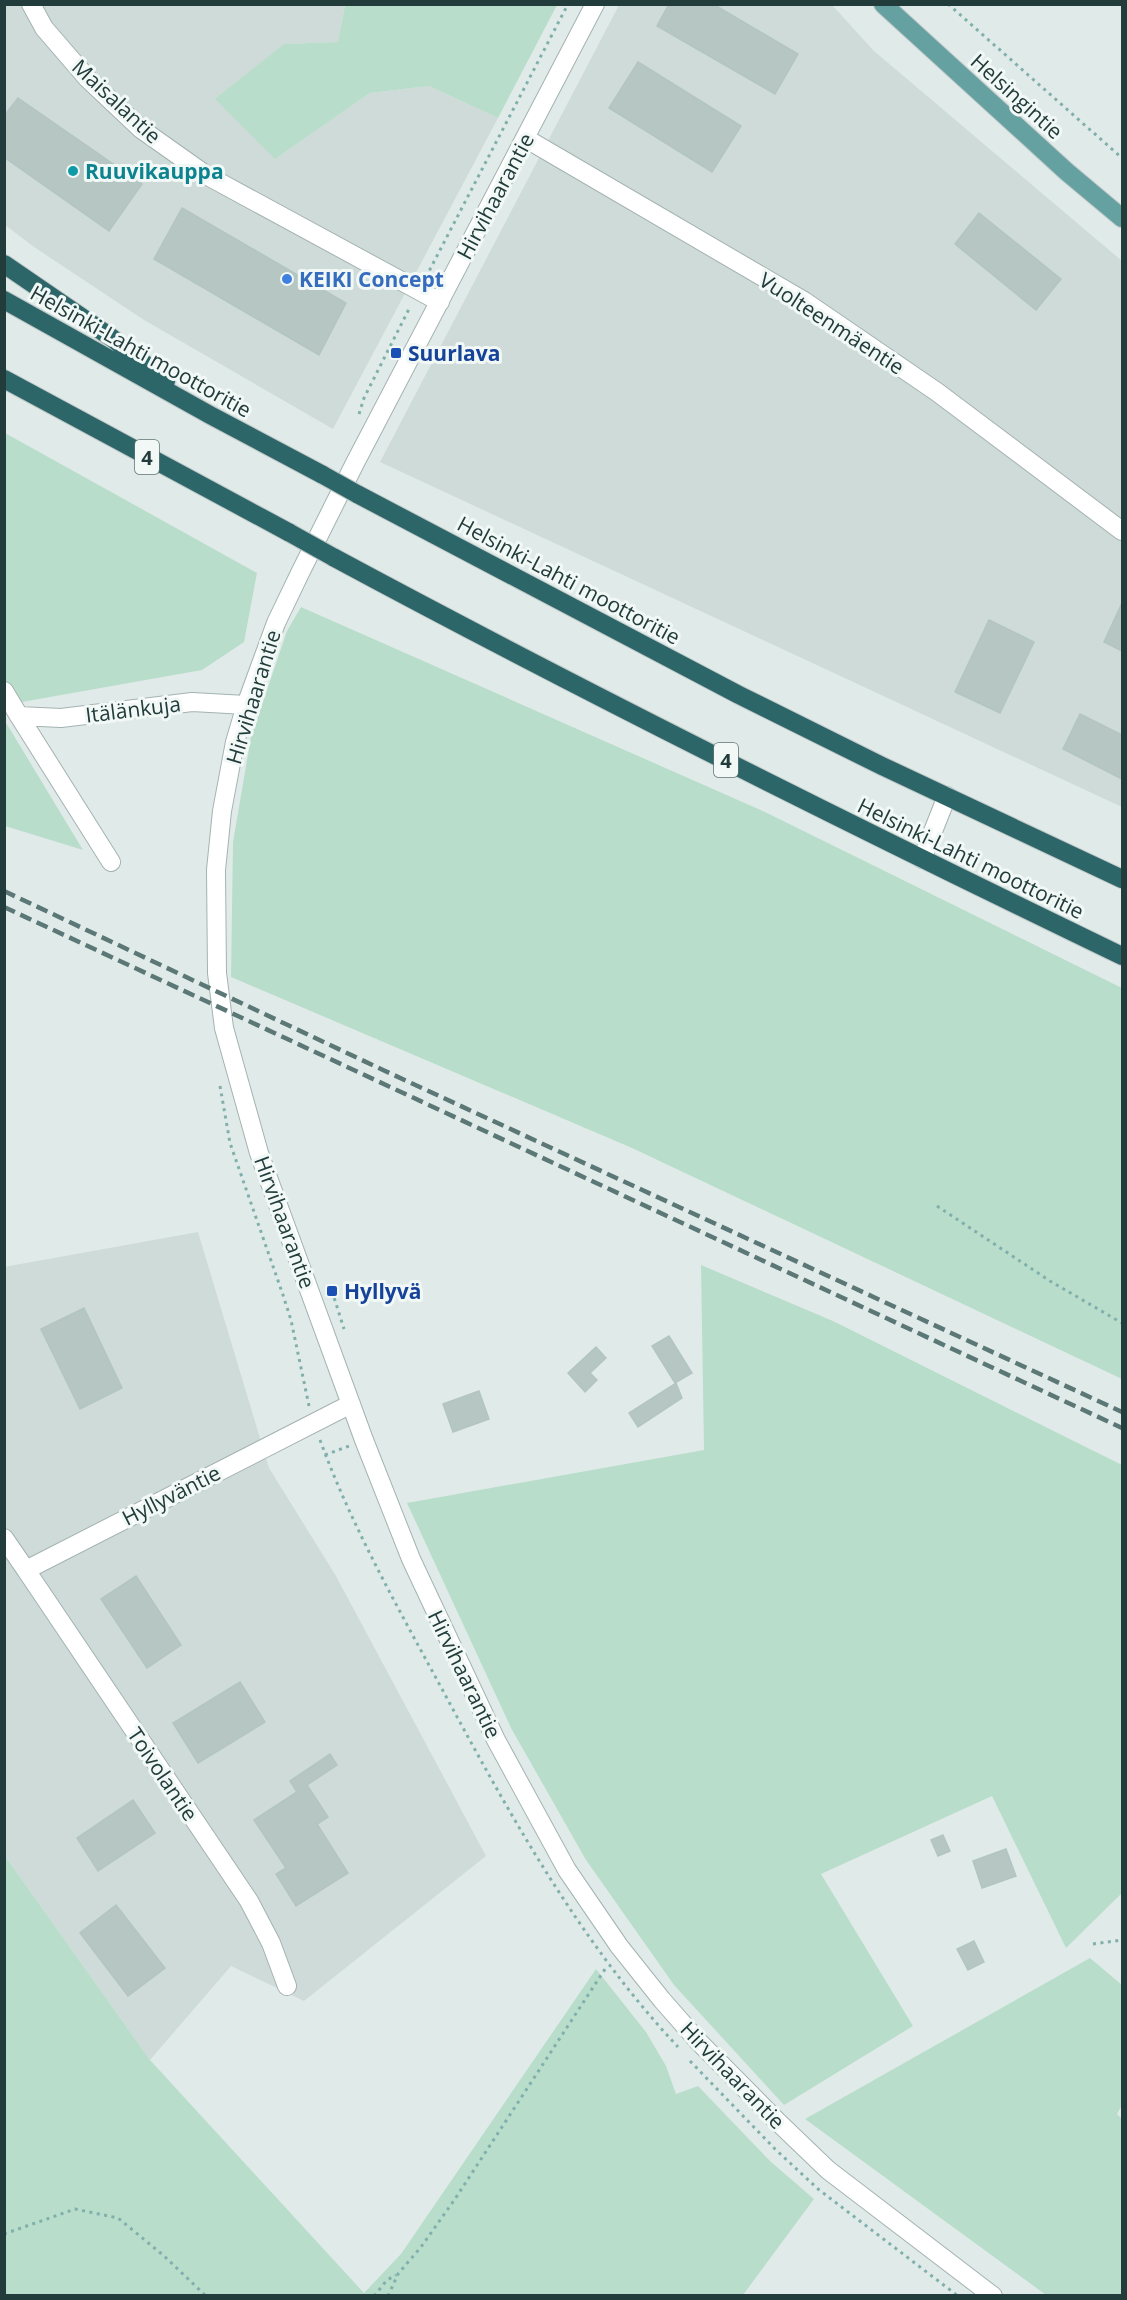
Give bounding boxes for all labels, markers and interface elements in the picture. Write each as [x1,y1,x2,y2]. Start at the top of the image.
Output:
street label: Helsingintie [965,47,1069,145]
street label: Maisalantie [67,53,167,149]
street label: Hirvihaarantie [450,128,540,264]
place label: Ruuvikauppa [85,157,224,185]
marker: Ruuvikauppa [66,164,80,178]
place label: KEIKI Concept [299,265,444,293]
street label: Vuolteenmäentie [754,266,910,380]
marker: KEIKI Concept [280,272,294,286]
street label: Helsinki-Lahti moottoritie [26,279,256,423]
place label: Suurlava [408,339,500,367]
marker: Suurlava [389,346,403,360]
road number: 4 [135,440,159,474]
street label: Helsinki-Lahti moottoritie [453,509,685,651]
street label: Hirvihaarantie [219,626,287,768]
street label: Itälänkuja [84,689,182,729]
road number: 4 [714,743,738,777]
street label: Helsinki-Lahti moottoritie [853,791,1089,925]
street label: Hirvihaarantie [248,1152,322,1292]
place label: Hyllyvä [344,1277,421,1305]
marker: Hyllyvä [325,1284,339,1298]
street label: Hyllyväntie [117,1458,225,1532]
street label: Hirvihaarantie [422,1605,508,1743]
street label: Toivolantie [121,1722,205,1826]
street label: Hirvihaarantie [675,2015,791,2135]

